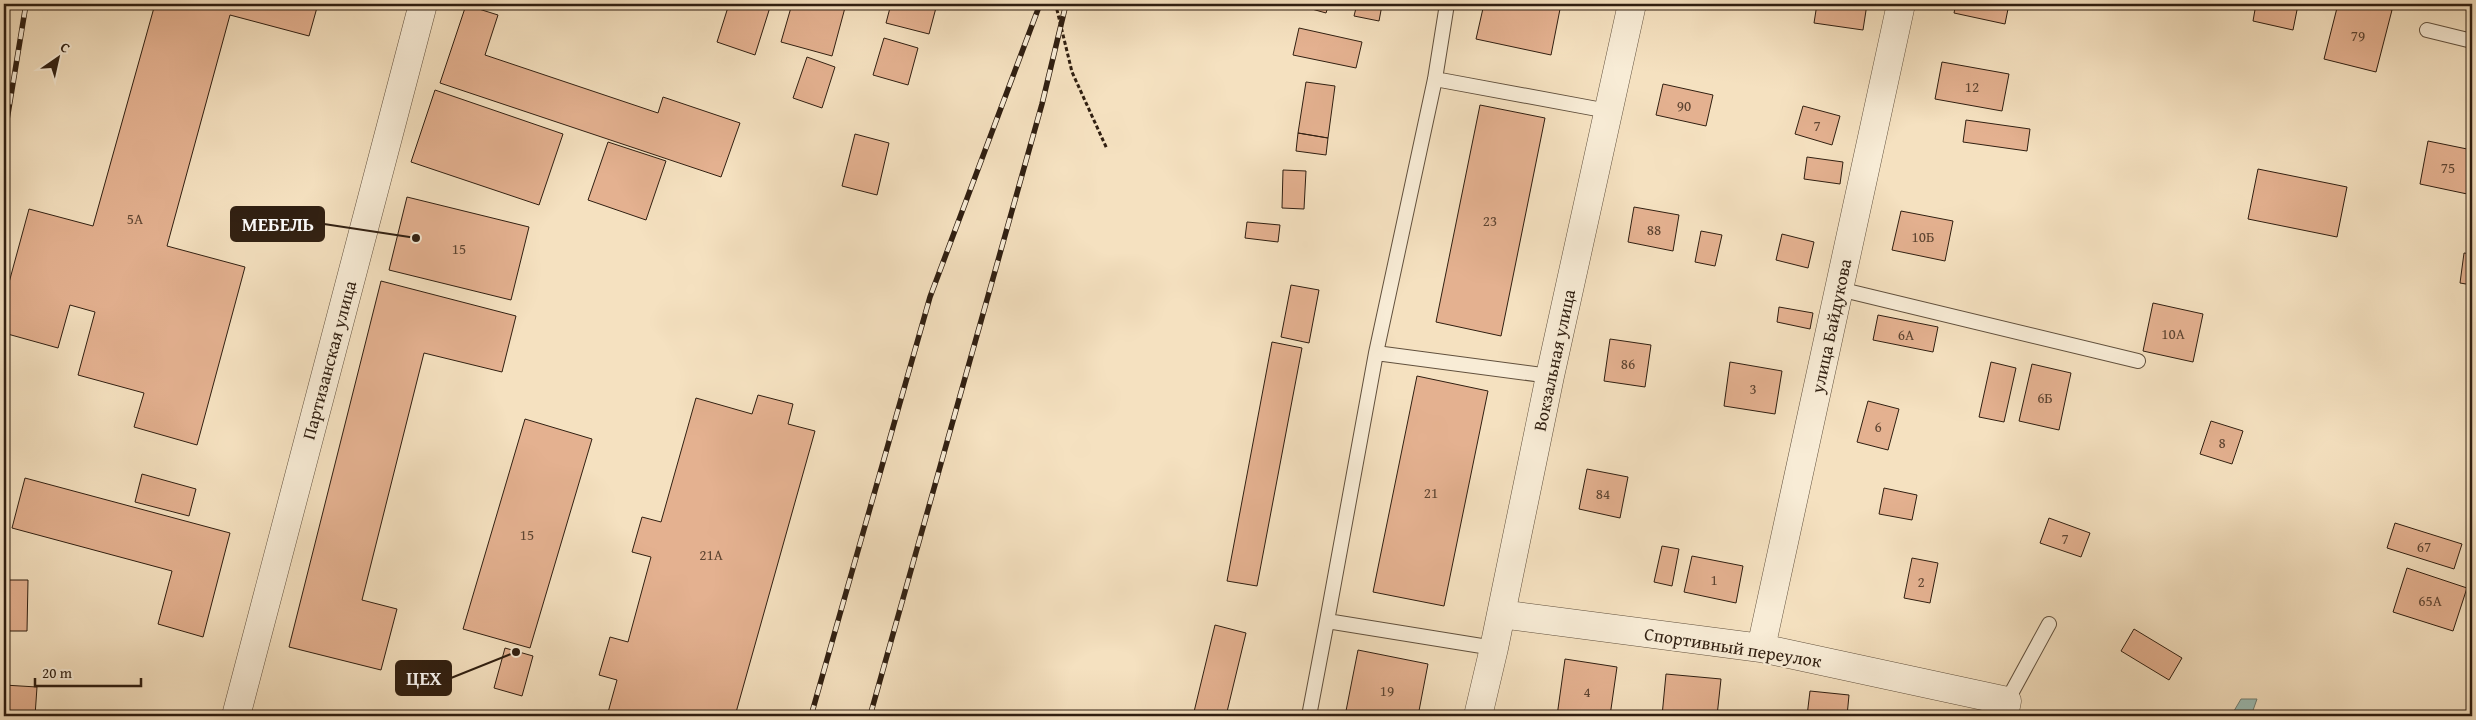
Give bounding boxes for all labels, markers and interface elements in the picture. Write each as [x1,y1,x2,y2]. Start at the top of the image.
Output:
house number: 79 [2351,25,2365,46]
north arrow [32,32,82,82]
text: С [56,37,74,58]
house number: 12 [1965,76,1979,97]
house number: 90 [1677,95,1691,116]
house number: 7 [1813,115,1821,136]
house number: 75 [2441,157,2455,178]
callout: МЕБЕЛЬ [231,207,324,241]
house number: 5А [127,208,143,229]
text: МЕБЕЛЬ [242,210,314,238]
house number: 23 [1483,210,1497,231]
house number: 88 [1647,219,1661,240]
house number: 10Б [1912,226,1934,247]
house number: 15 [452,238,466,259]
street label: улица Байдукова [1803,256,1859,397]
street label: Партизанская улица [295,277,363,443]
street label: Вокзальная улица [1526,286,1582,433]
house number: 10А [2161,323,2185,344]
house number: 6А [1898,324,1914,345]
house number: 86 [1621,353,1635,374]
house number: 3 [1749,378,1757,399]
house number: 6Б [2037,387,2053,408]
house number: 6 [1874,416,1882,437]
house number: 8 [2218,432,2226,453]
house number: 21 [1424,482,1438,503]
house number: 84 [1596,483,1610,504]
house number: 15 [520,524,534,545]
house number: 7 [2061,528,2069,549]
house number: 67 [2417,536,2431,557]
house number: 21А [699,544,723,565]
house number: 1 [1710,569,1718,590]
house number: 2 [1917,571,1925,592]
house number: 65А [2418,590,2442,611]
street label: Спортивный переулок [1642,620,1824,674]
scale bar [35,655,141,687]
callout: ЦЕХ [396,661,451,695]
text: 20 m [42,662,73,683]
text: ЦЕХ [406,664,442,692]
house number: 19 [1380,680,1394,701]
house number: 4 [1583,681,1591,702]

